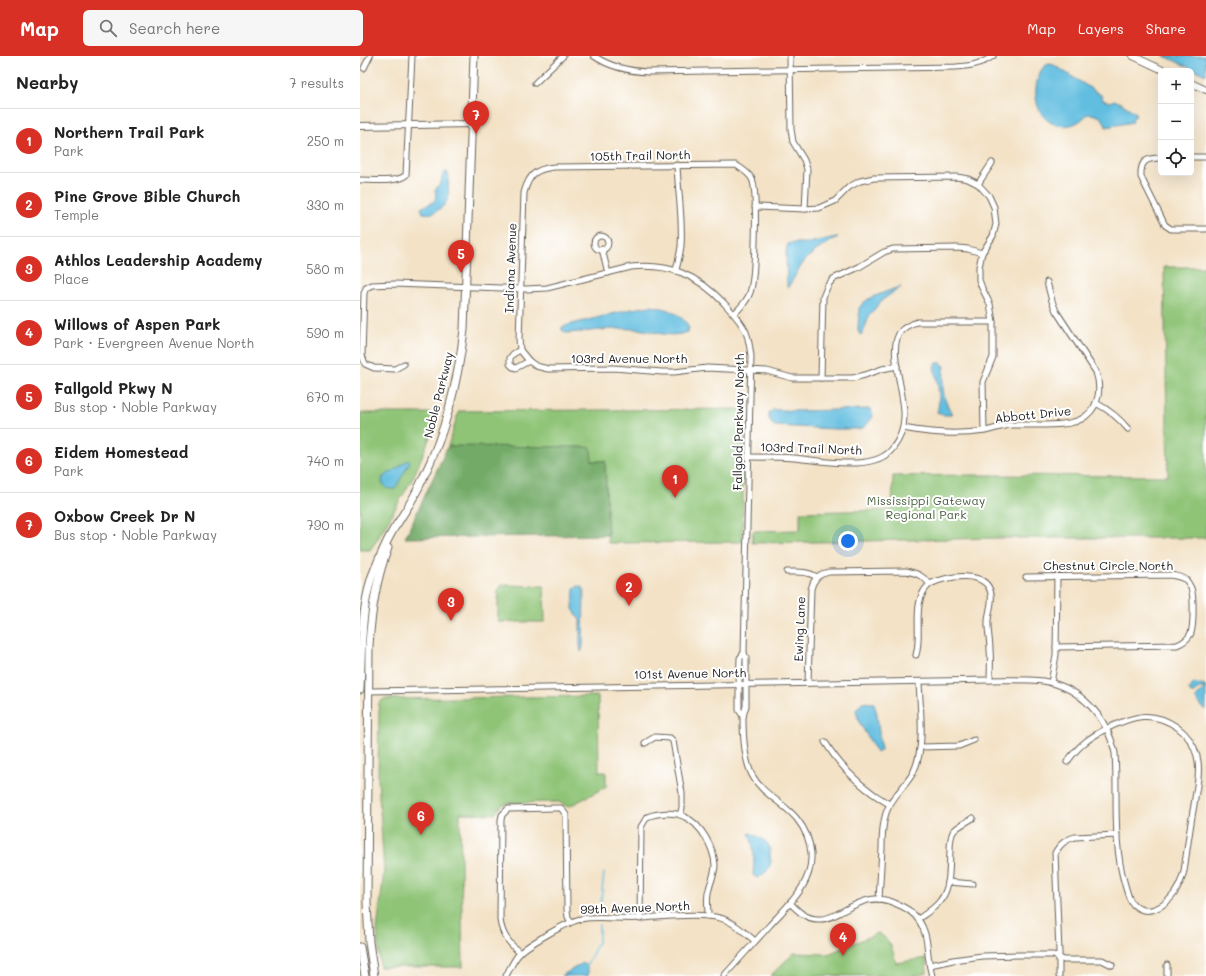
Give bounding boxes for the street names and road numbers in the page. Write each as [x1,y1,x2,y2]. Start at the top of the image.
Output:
street label: 105th Trail North [590,146,691,164]
street label: Indiana Avenue [500,223,520,313]
street label: Noble Parkway [420,350,456,439]
street label: 103rd Avenue North [571,350,688,366]
street label: Fallgold Parkway North [729,353,747,491]
street label: Abbott Drive [994,402,1072,426]
street label: 103rd Trail North [760,438,863,458]
street label: Chestnut Circle North [1043,557,1173,573]
street label: Ewing Lane [790,596,808,662]
street label: 101st Avenue North [634,664,747,682]
street label: 99th Avenue North [580,897,690,917]

